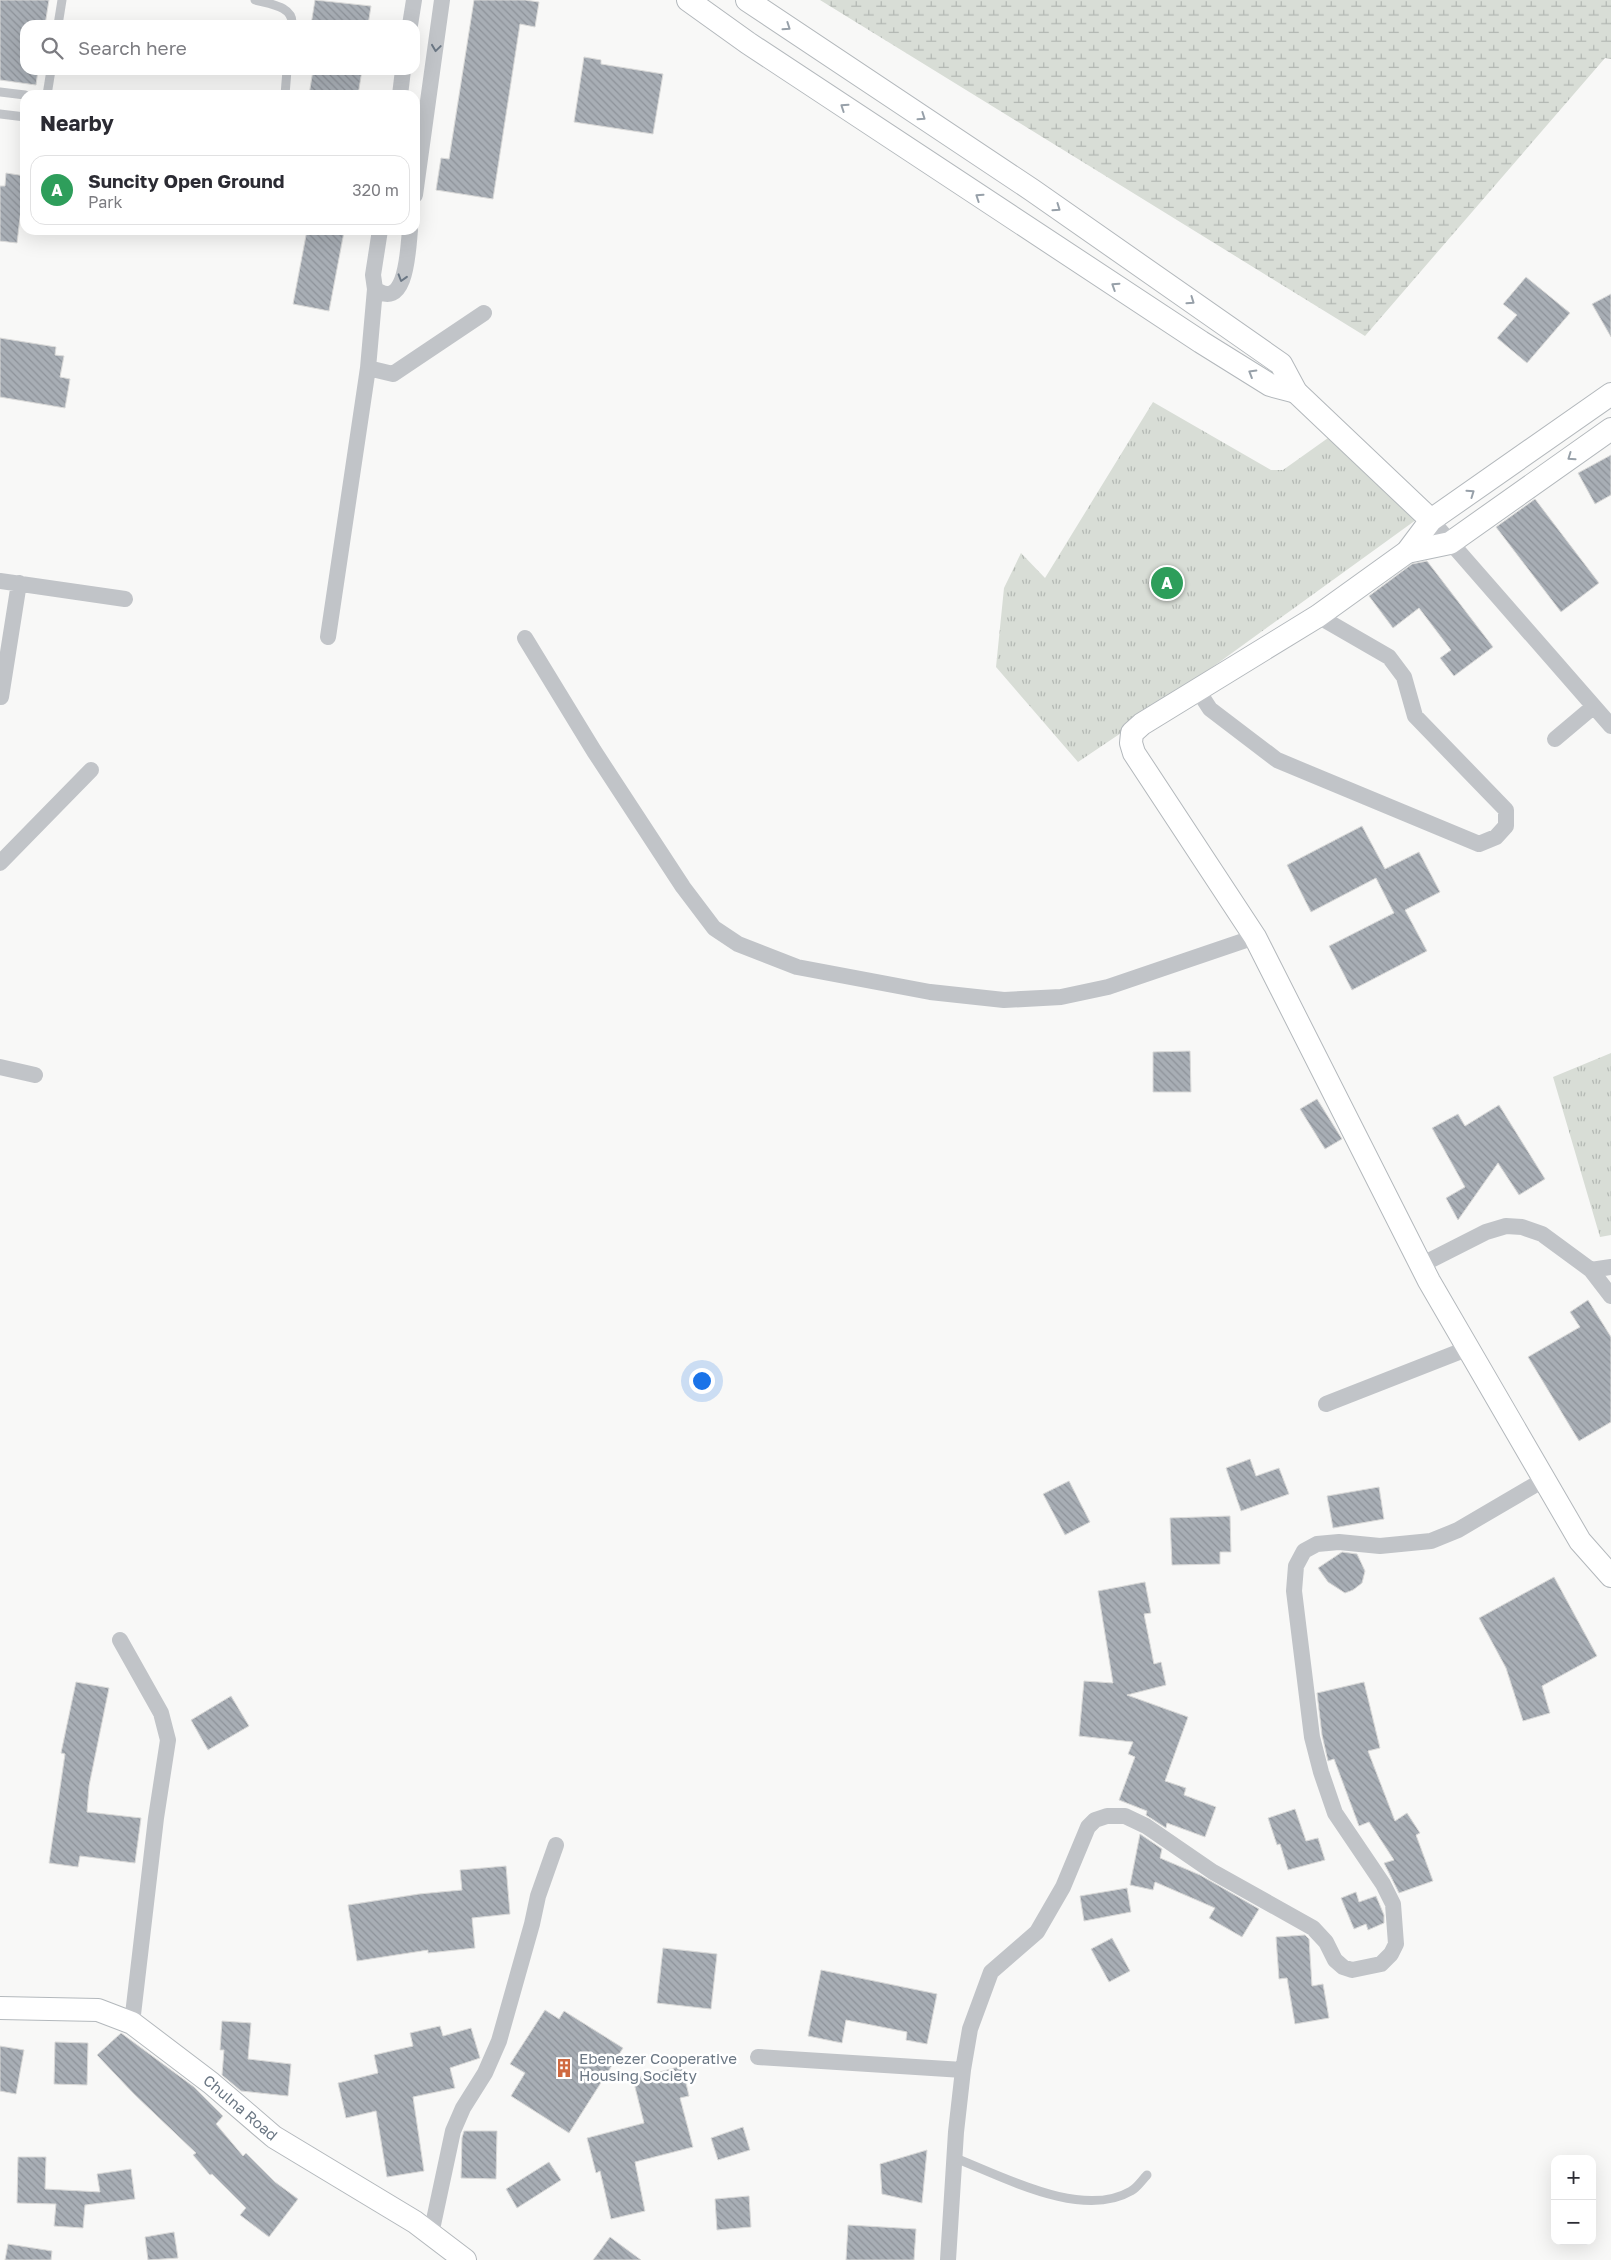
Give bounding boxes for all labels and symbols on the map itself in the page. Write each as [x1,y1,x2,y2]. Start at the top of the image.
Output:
one-way arrow [781,21,791,30]
one-way arrow [431,44,441,53]
one-way arrow [840,103,849,113]
one-way arrow [917,111,926,120]
one-way arrow [975,194,985,203]
one-way arrow [1051,202,1061,211]
one-way arrow [398,273,408,282]
one-way arrow [1111,283,1120,292]
one-way arrow [1185,295,1195,304]
one-way arrow [1248,370,1257,380]
one-way arrow [1567,451,1577,460]
one-way arrow [1465,490,1475,499]
pin: A [1151,564,1183,602]
your location [689,1368,715,1394]
place label: Ebenezer Cooperative Housing Society [579,2049,737,2084]
building icon: Ebenezer Cooperative Housing Society [553,2057,575,2079]
street label: Chulna Road [200,2071,281,2144]

